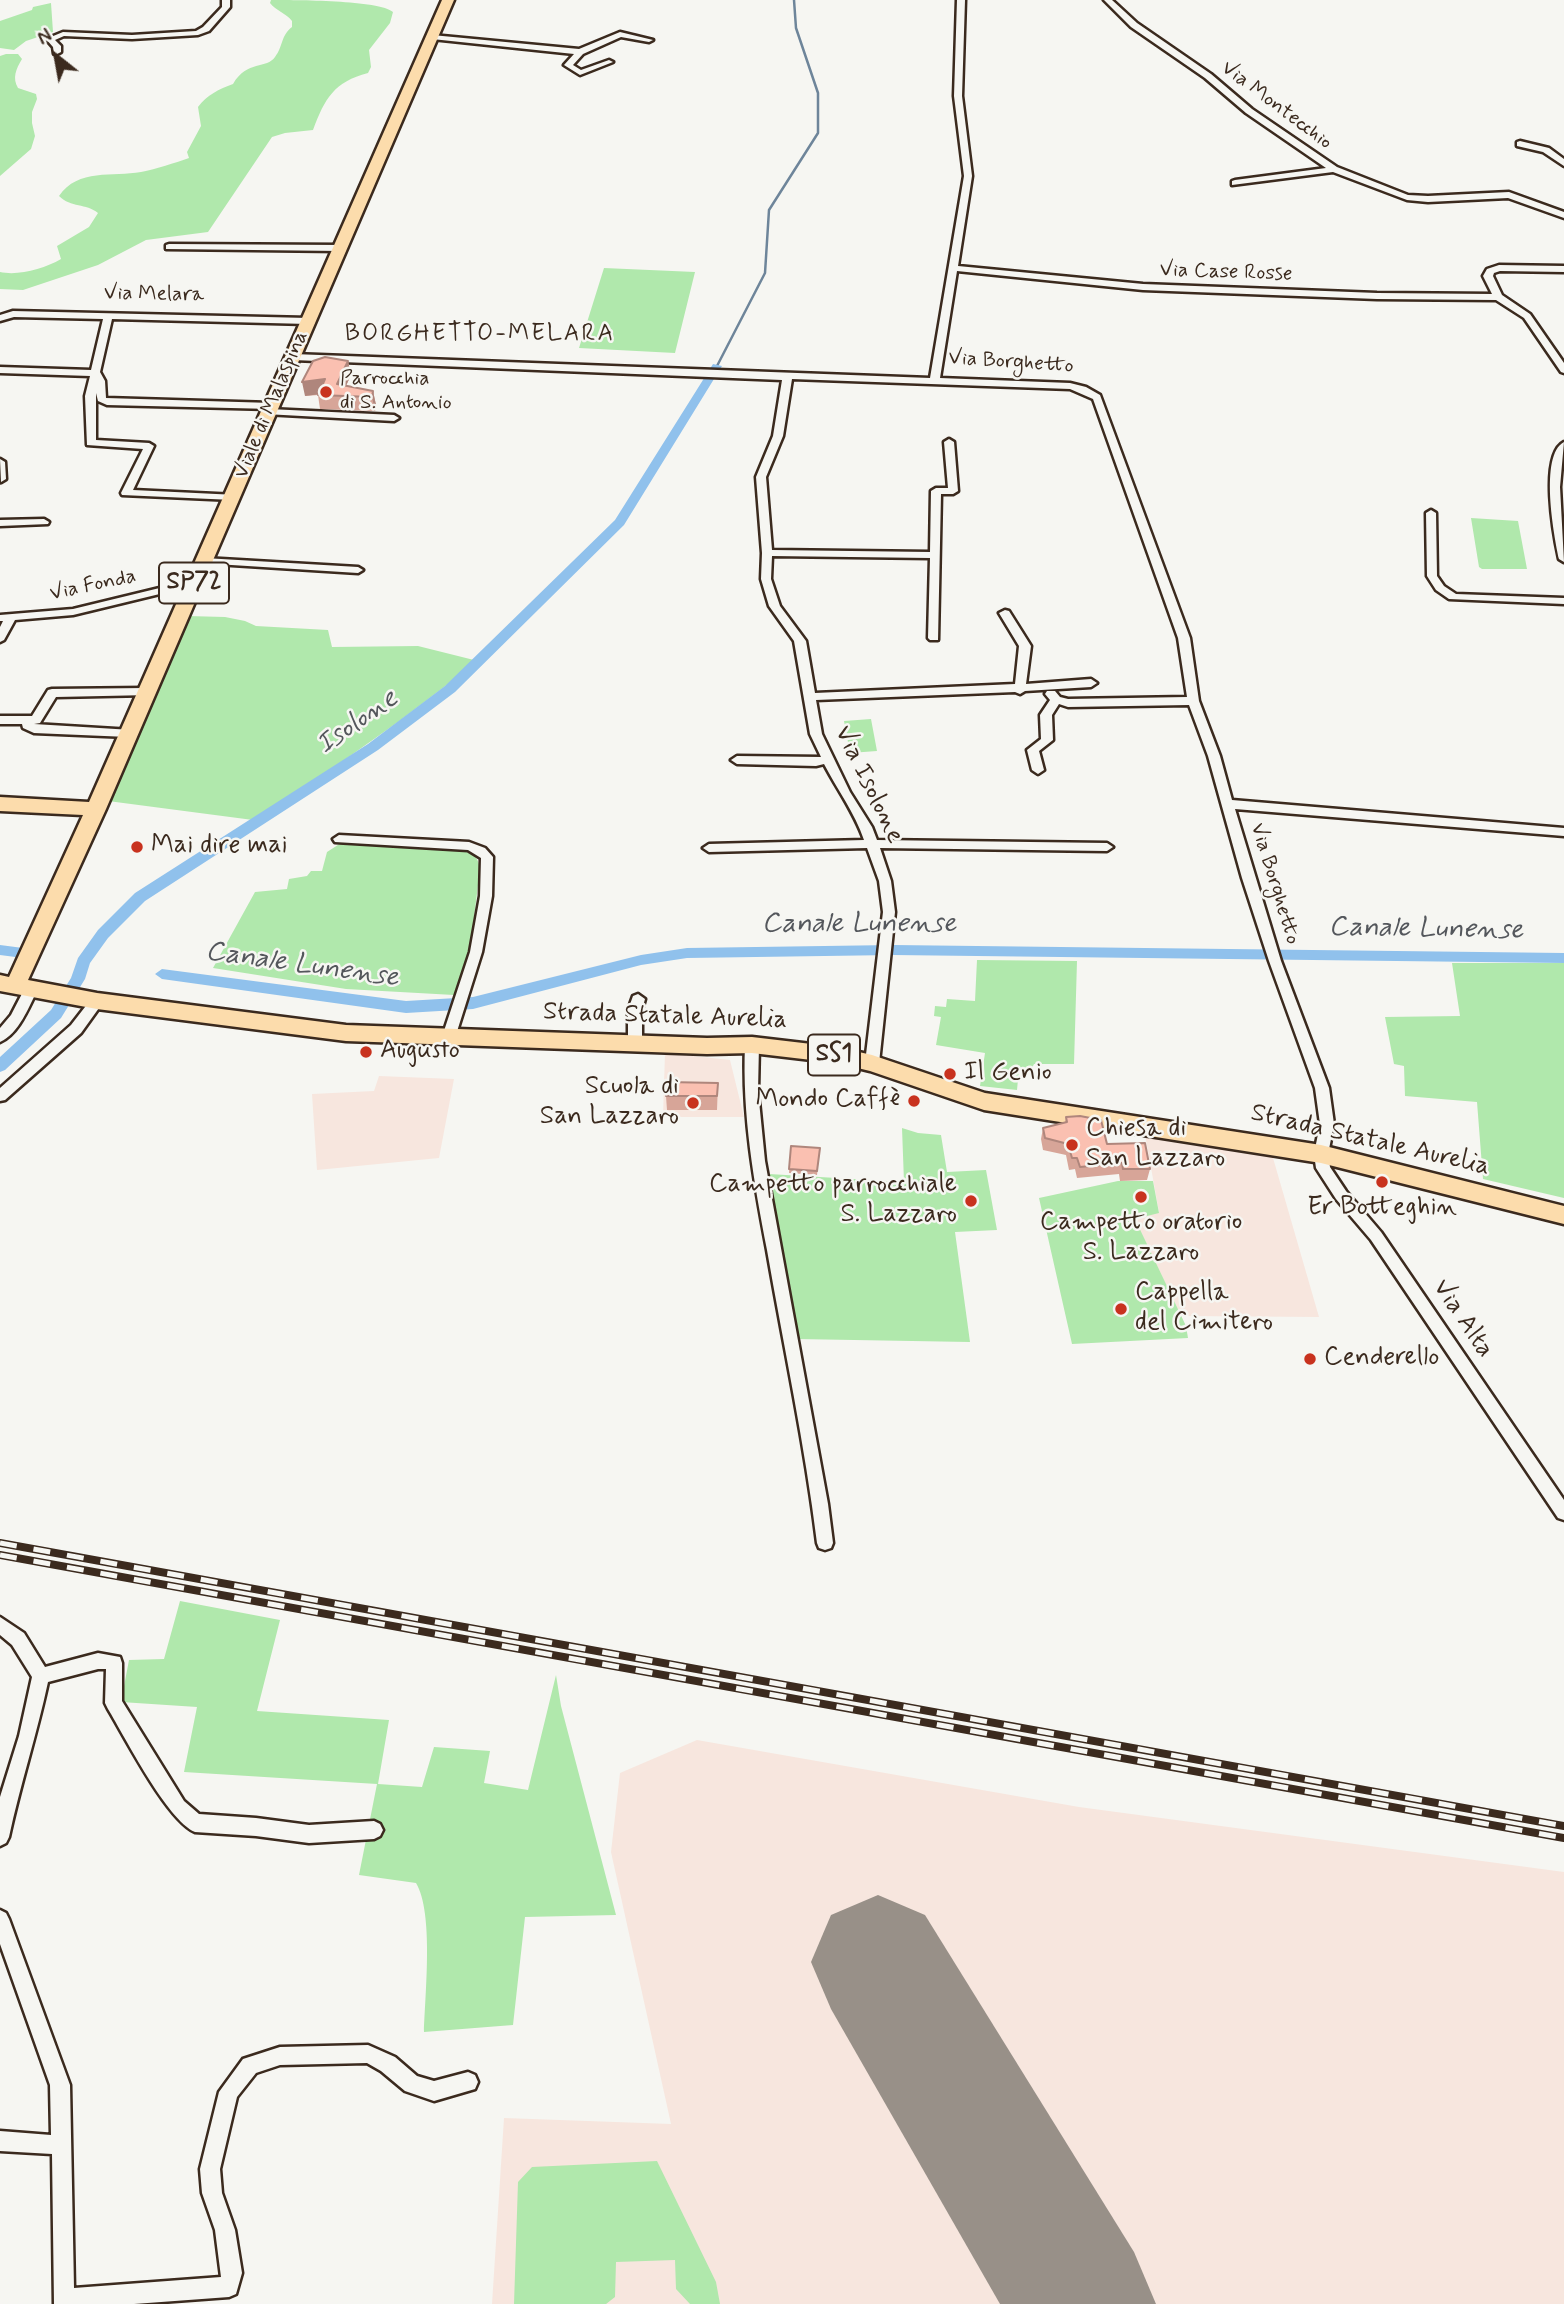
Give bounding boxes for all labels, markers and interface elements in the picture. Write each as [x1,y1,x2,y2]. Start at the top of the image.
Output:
north arrow [21,21,91,91]
text: N [33,24,57,52]
street label: Via Montecchio [1216,56,1336,156]
street label: Via Case Rosse [1159,258,1293,288]
street label: Via Melara [104,282,204,308]
district label: BORGHETTO-MELARA [344,321,616,349]
street label: Viale di Malaspina [230,327,314,483]
street label: Via Borghetto [948,346,1074,380]
place label: Parrocchia di S. Antonio [340,367,452,417]
marker: Parrocchia di S. Antonio [318,384,334,400]
road number: SP72 [159,562,229,604]
street label: Via Fonda [48,565,138,607]
water label: Isolone [311,683,405,763]
street label: Via Isolone [826,721,910,849]
street label: Via Borghetto [1244,820,1304,948]
place label: Mai dire mai [151,831,288,863]
marker: Mai dire mai [129,839,145,855]
water label: Canale Lunense [762,908,956,942]
water label: Canale Lunense [1328,912,1524,948]
water label: Canale Lunense [203,936,401,996]
street label: Strada Statale Aurelia [542,997,788,1037]
road number: SS1 [808,1035,860,1076]
place label: Augusto [380,1036,460,1068]
marker: Augusto [358,1044,374,1060]
place label: Il Genio [964,1058,1052,1090]
marker: Il Genio [942,1066,958,1082]
place label: Scuola di San Lazzaro [540,1072,679,1134]
place label: Mondo Caffè [755,1085,900,1117]
marker: Mondo Caffè [906,1093,922,1109]
marker: Scuola di San Lazzaro [685,1095,701,1111]
street label: Strada Statale Aurelia [1247,1098,1493,1184]
place label: Chiesa di San Lazzaro [1086,1114,1225,1176]
marker: Chiesa di San Lazzaro [1064,1137,1080,1153]
place label: Campetto parrocchiale S. Lazzaro [709,1170,957,1232]
marker: Er Botteghin [1374,1174,1390,1190]
marker: Campetto oratorio S. Lazzaro [1133,1189,1149,1205]
marker: Campetto parrocchiale S. Lazzaro [963,1193,979,1209]
place label: Er Botteghin [1307,1193,1457,1225]
place label: Campetto oratorio S. Lazzaro [1040,1208,1242,1270]
street label: Via Alta [1425,1274,1499,1364]
place label: Cappella del Cimitero [1135,1278,1273,1340]
marker: Cappella del Cimitero [1113,1301,1129,1317]
place label: Cenderello [1324,1343,1439,1375]
marker: Cenderello [1302,1351,1318,1367]

